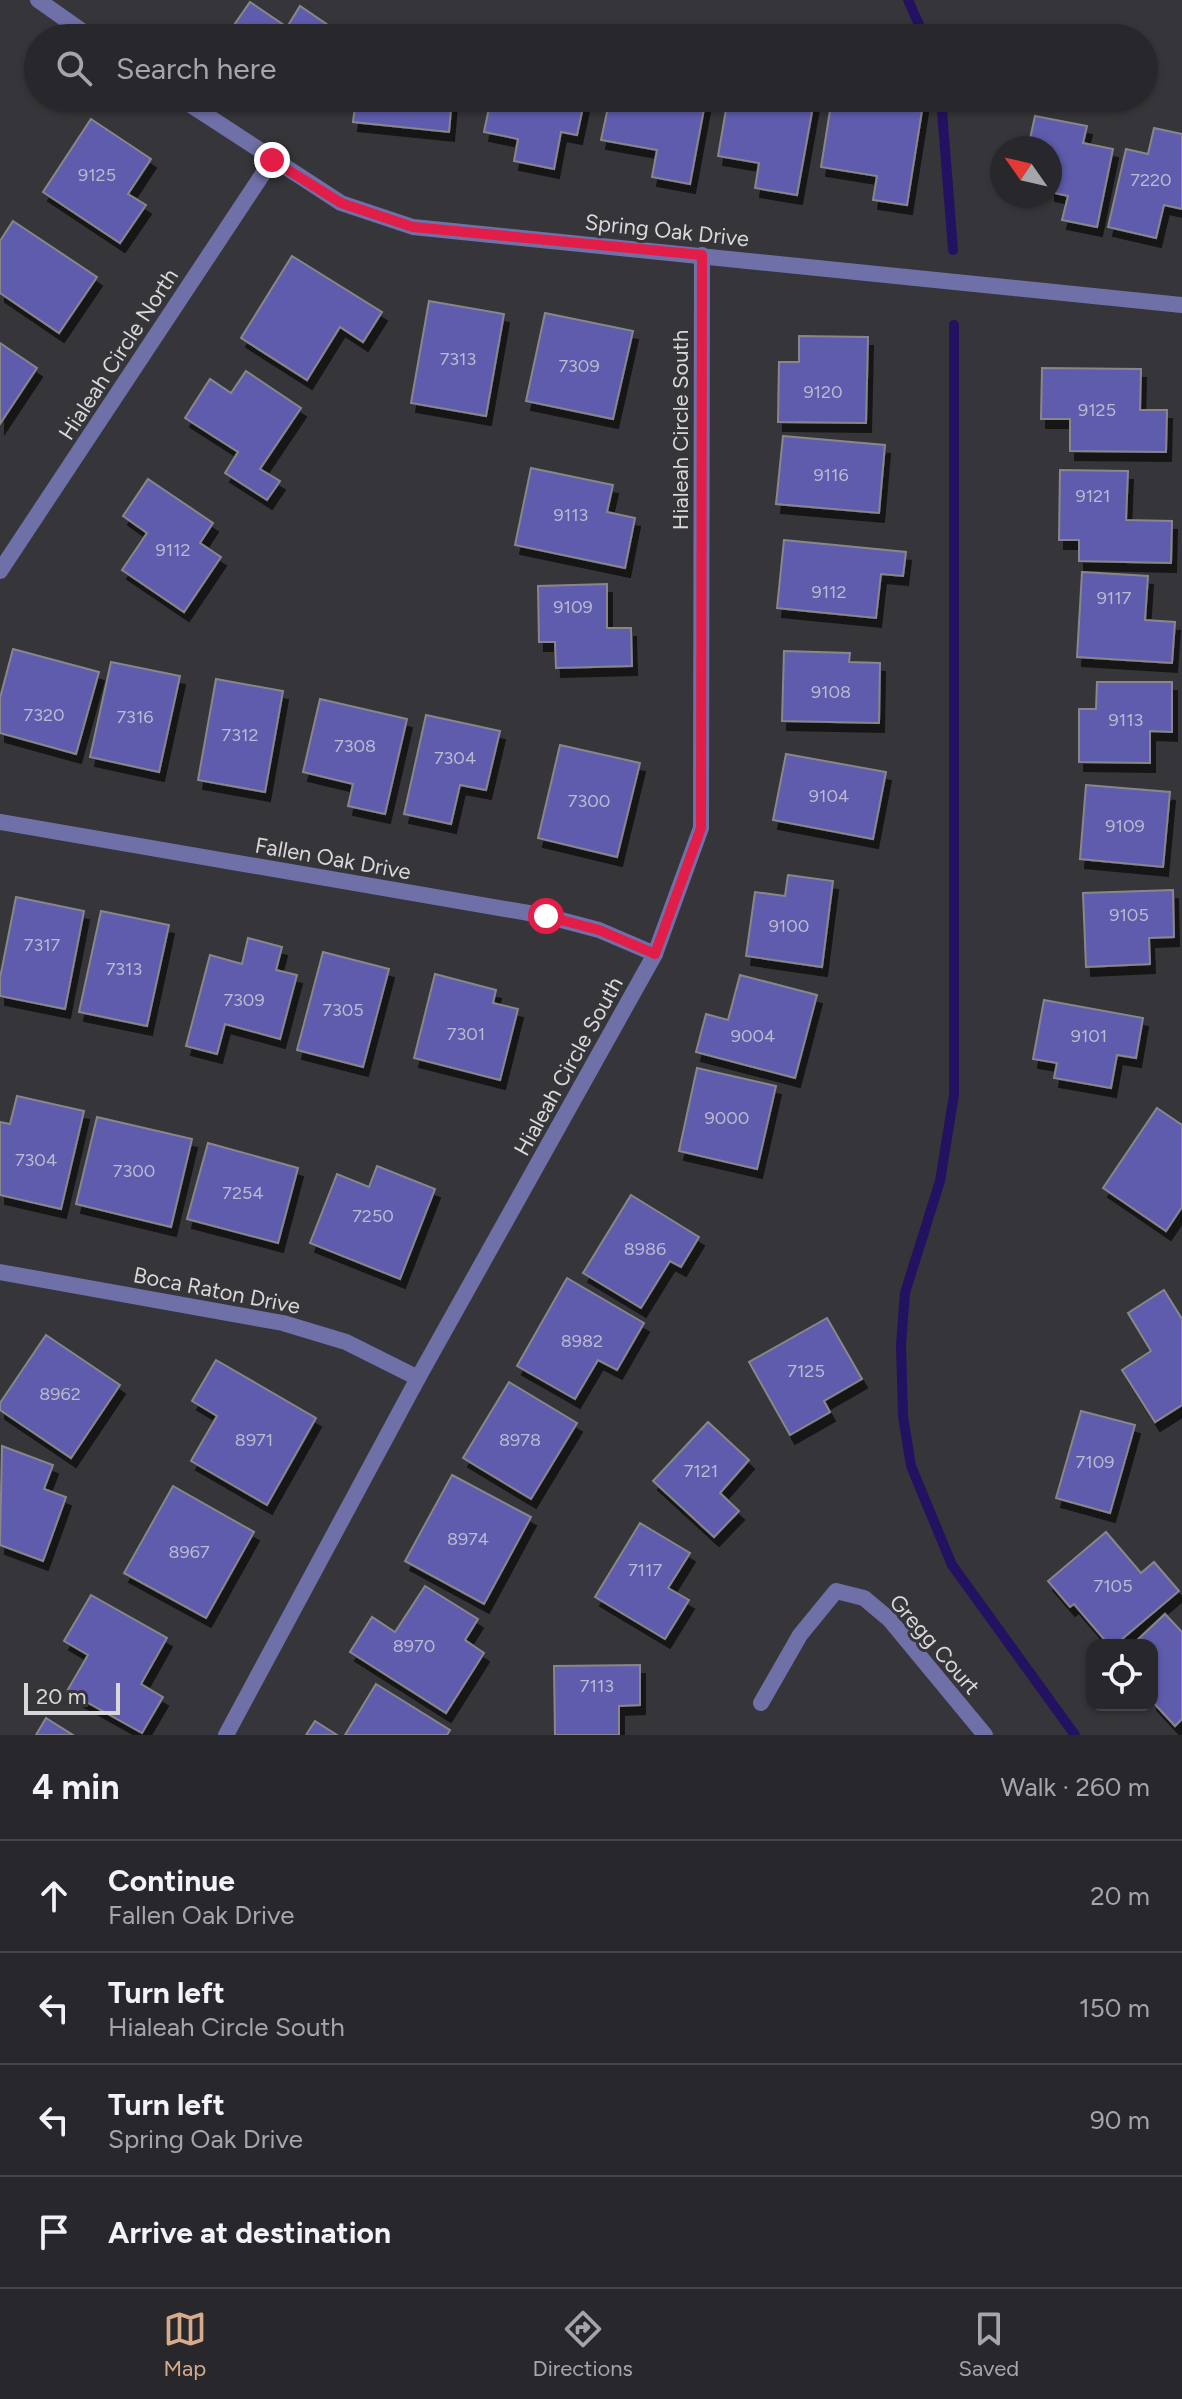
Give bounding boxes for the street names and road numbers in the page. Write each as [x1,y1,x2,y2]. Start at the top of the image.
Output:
street label: Spring Oak Drive [584,208,750,253]
street label: Hialeah Circle North [53,263,184,445]
street label: Hialeah Circle South [667,330,694,530]
street label: Fallen Oak Drive [253,832,413,885]
street label: Hialeah Circle South [508,972,629,1160]
street label: Boca Raton Drive [131,1261,303,1320]
street label: Gregg Court [884,1589,986,1700]

